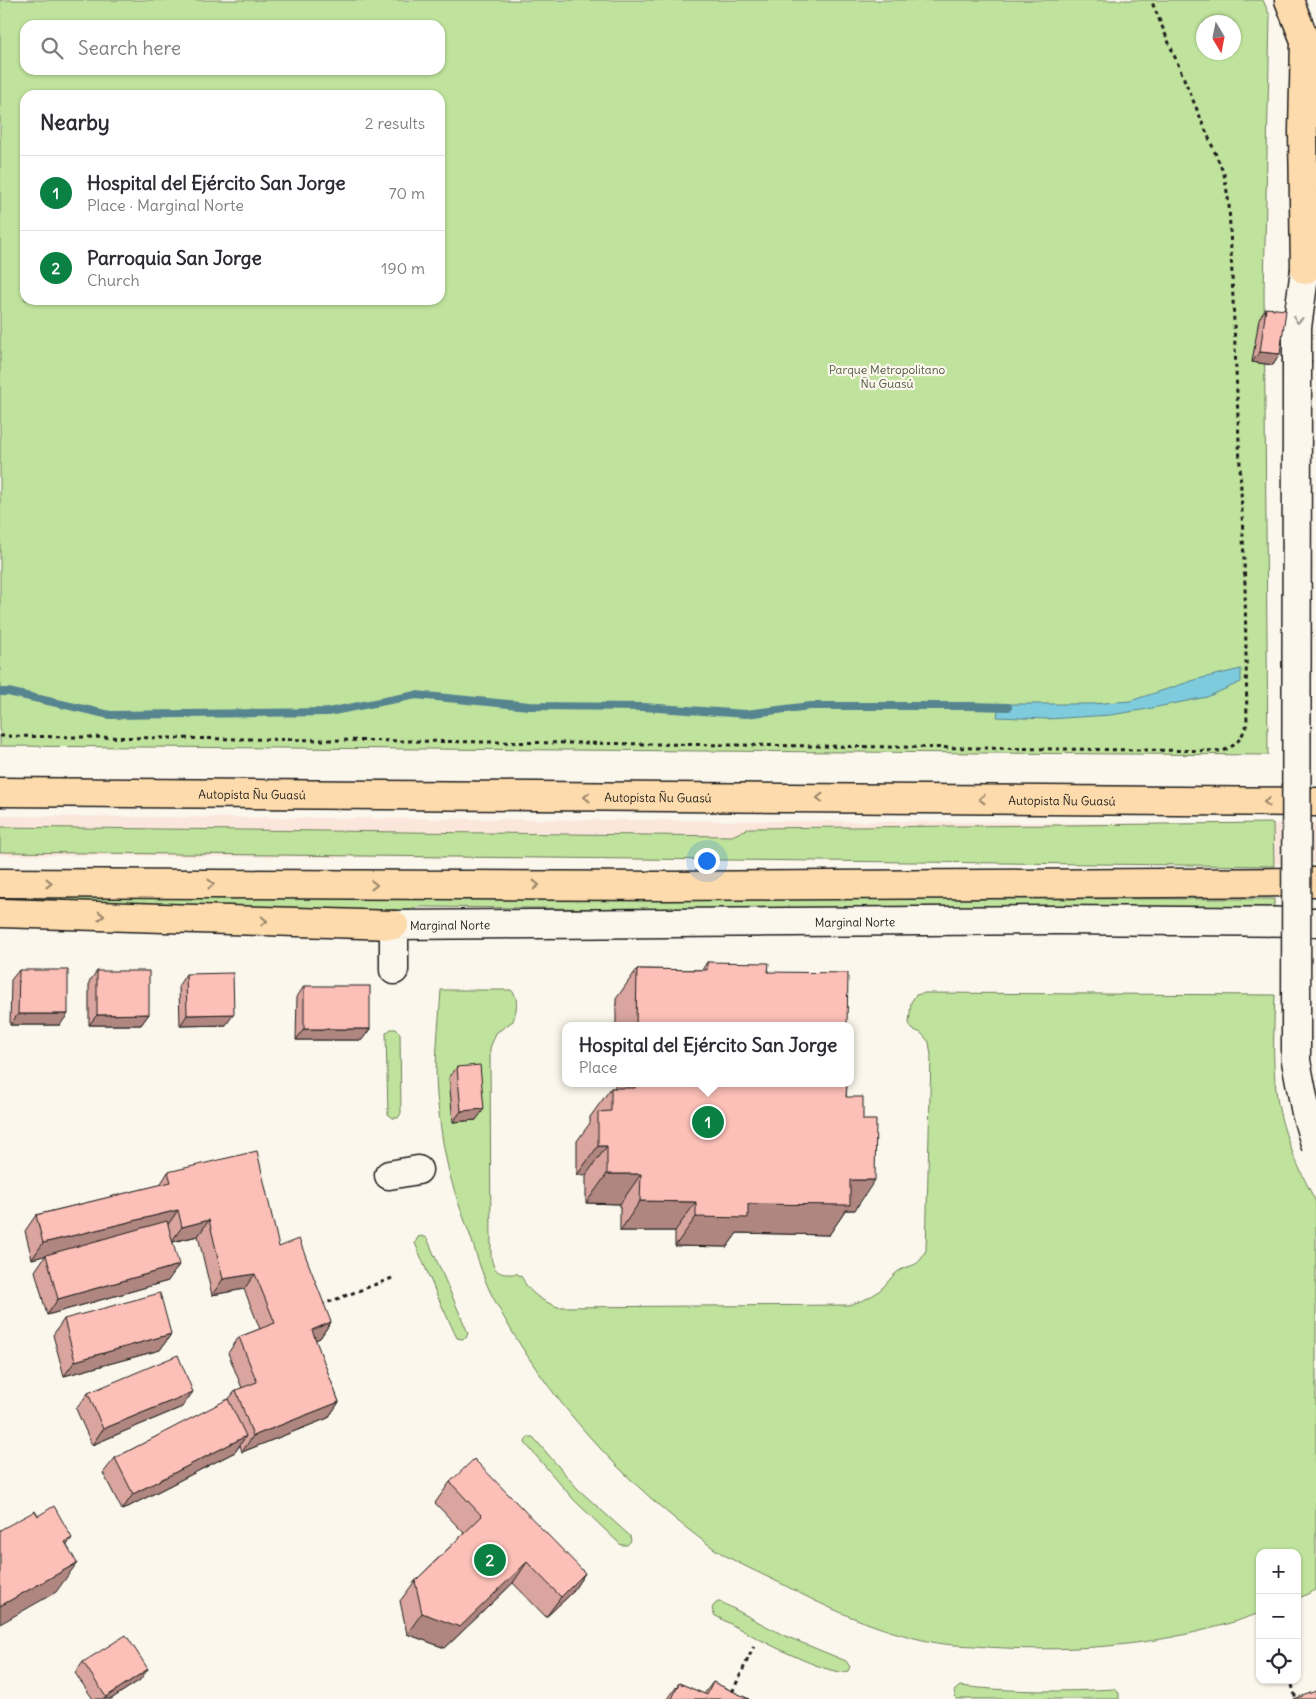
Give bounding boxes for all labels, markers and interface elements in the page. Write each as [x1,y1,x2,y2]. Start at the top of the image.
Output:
north arrow [1196,15,1241,60]
search box [20,20,445,75]
icon: search [38,34,66,62]
text: Search here [78,36,181,60]
text: Nearby [40,109,110,136]
text: 2 results [365,113,425,133]
text: Hospital del Ejército San Jorge [87,171,346,195]
text: 1 [53,183,59,203]
text: 70 m [389,183,425,203]
text: Place · Marginal Norte [87,195,244,215]
text: Parroquia San Jorge [87,246,262,270]
text: 2 [52,258,60,278]
text: 190 m [381,258,425,278]
text: Church [87,270,140,290]
one-way arrow [1293,316,1304,324]
park label: Parque Metropolitano Ñu Guasú [829,362,946,391]
street label: Autopista Ñu Guasú [198,786,306,802]
street label: Autopista Ñu Guasú [604,789,712,805]
one-way arrow [583,791,591,802]
street label: Autopista Ñu Guasú [1008,792,1116,808]
one-way arrow [816,793,824,803]
one-way arrow [978,794,986,805]
one-way arrow [1263,796,1271,807]
your location [694,848,720,874]
one-way arrow [45,878,53,888]
one-way arrow [208,879,215,889]
one-way arrow [370,879,378,890]
one-way arrow [532,880,540,890]
one-way arrow [97,911,105,922]
street label: Marginal Norte [815,914,895,929]
one-way arrow [260,916,268,926]
street label: Marginal Norte [410,917,490,932]
popup [562,1022,854,1087]
text: Hospital del Ejército San Jorge [579,1033,837,1057]
text: Place [579,1057,617,1077]
pin: 1 [692,1103,724,1141]
pin: 2 [474,1541,506,1579]
map controls [1256,1549,1301,1684]
button: + [1256,1549,1301,1594]
button: − [1256,1594,1301,1639]
button: locate [1256,1639,1301,1684]

